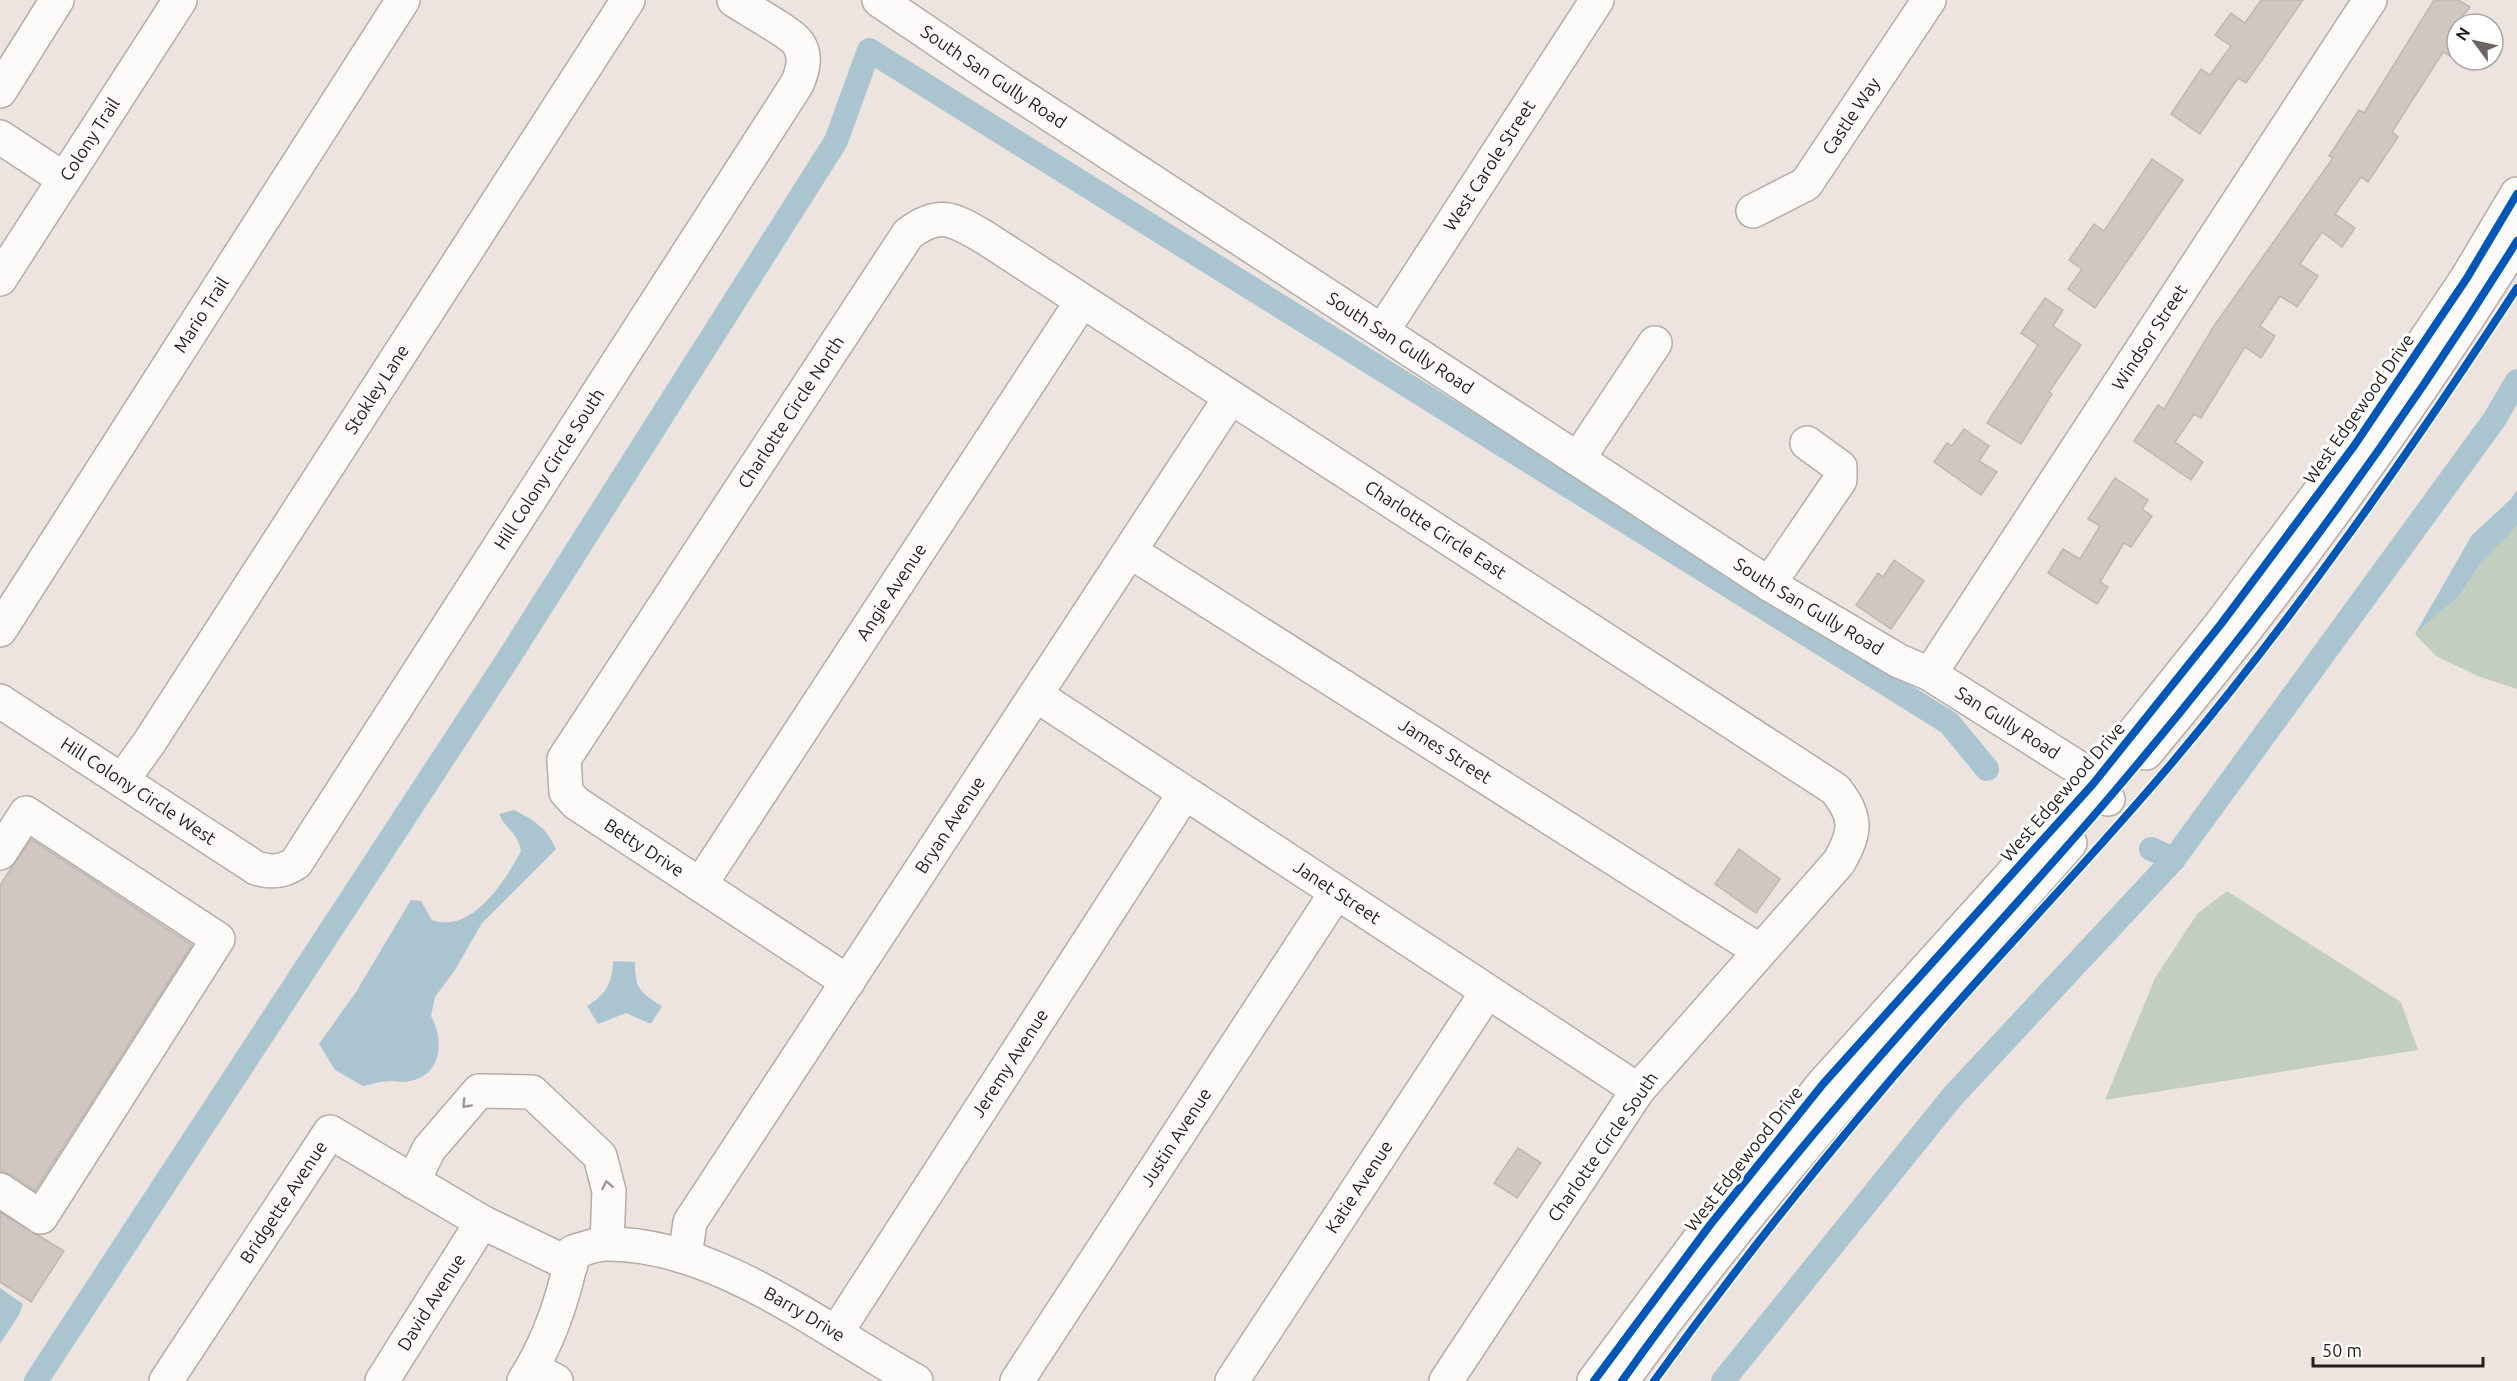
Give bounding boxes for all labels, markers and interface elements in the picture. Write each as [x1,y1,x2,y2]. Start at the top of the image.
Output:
north arrow [2445,12,2505,72]
street label: South San Gully Road [917,20,1071,132]
text: N [2452,24,2473,44]
street label: Castle Way [1818,73,1883,158]
street label: Colony Trail [55,94,123,184]
street label: West Carole Street [1439,96,1539,234]
street label: Mario Trail [169,273,232,356]
street label: Windsor Street [2107,280,2191,393]
street label: South San Gully Road [1324,287,1478,397]
street label: West Edgewood Drive [2299,330,2418,487]
street label: Charlotte Circle North [733,332,847,492]
street label: Stokley Lane [340,341,412,437]
street label: Hill Colony Circle South [489,384,608,553]
street label: Charlotte Circle East [1362,476,1510,582]
street label: Angie Avenue [852,539,930,644]
street label: South San Gully Road [1731,553,1887,658]
street label: San Gully Road [1952,682,2064,763]
street label: James Street [1396,714,1496,787]
street label: West Edgewood Drive [1996,718,2128,865]
street label: Hill Colony Circle West [58,733,220,848]
street label: Bryan Avenue [910,772,988,877]
street label: Betty Drive [601,814,688,880]
street label: Janet Street [1290,856,1385,927]
street label: Jeremy Avenue [967,1005,1051,1121]
street label: Charlotte Circle South [1543,1068,1661,1225]
street label: West Edgewood Drive [1680,1082,1806,1235]
street label: Justin Avenue [1136,1084,1215,1190]
one-way arrow [462,1098,473,1108]
street label: Katie Avenue [1321,1136,1396,1236]
street label: Bridgette Avenue [235,1137,330,1267]
one-way arrow [601,1180,614,1190]
street label: David Avenue [393,1250,469,1354]
street label: Barry Drive [761,1282,849,1345]
scale bar [2313,1330,2482,1368]
text: 50 m [2322,1340,2362,1360]

